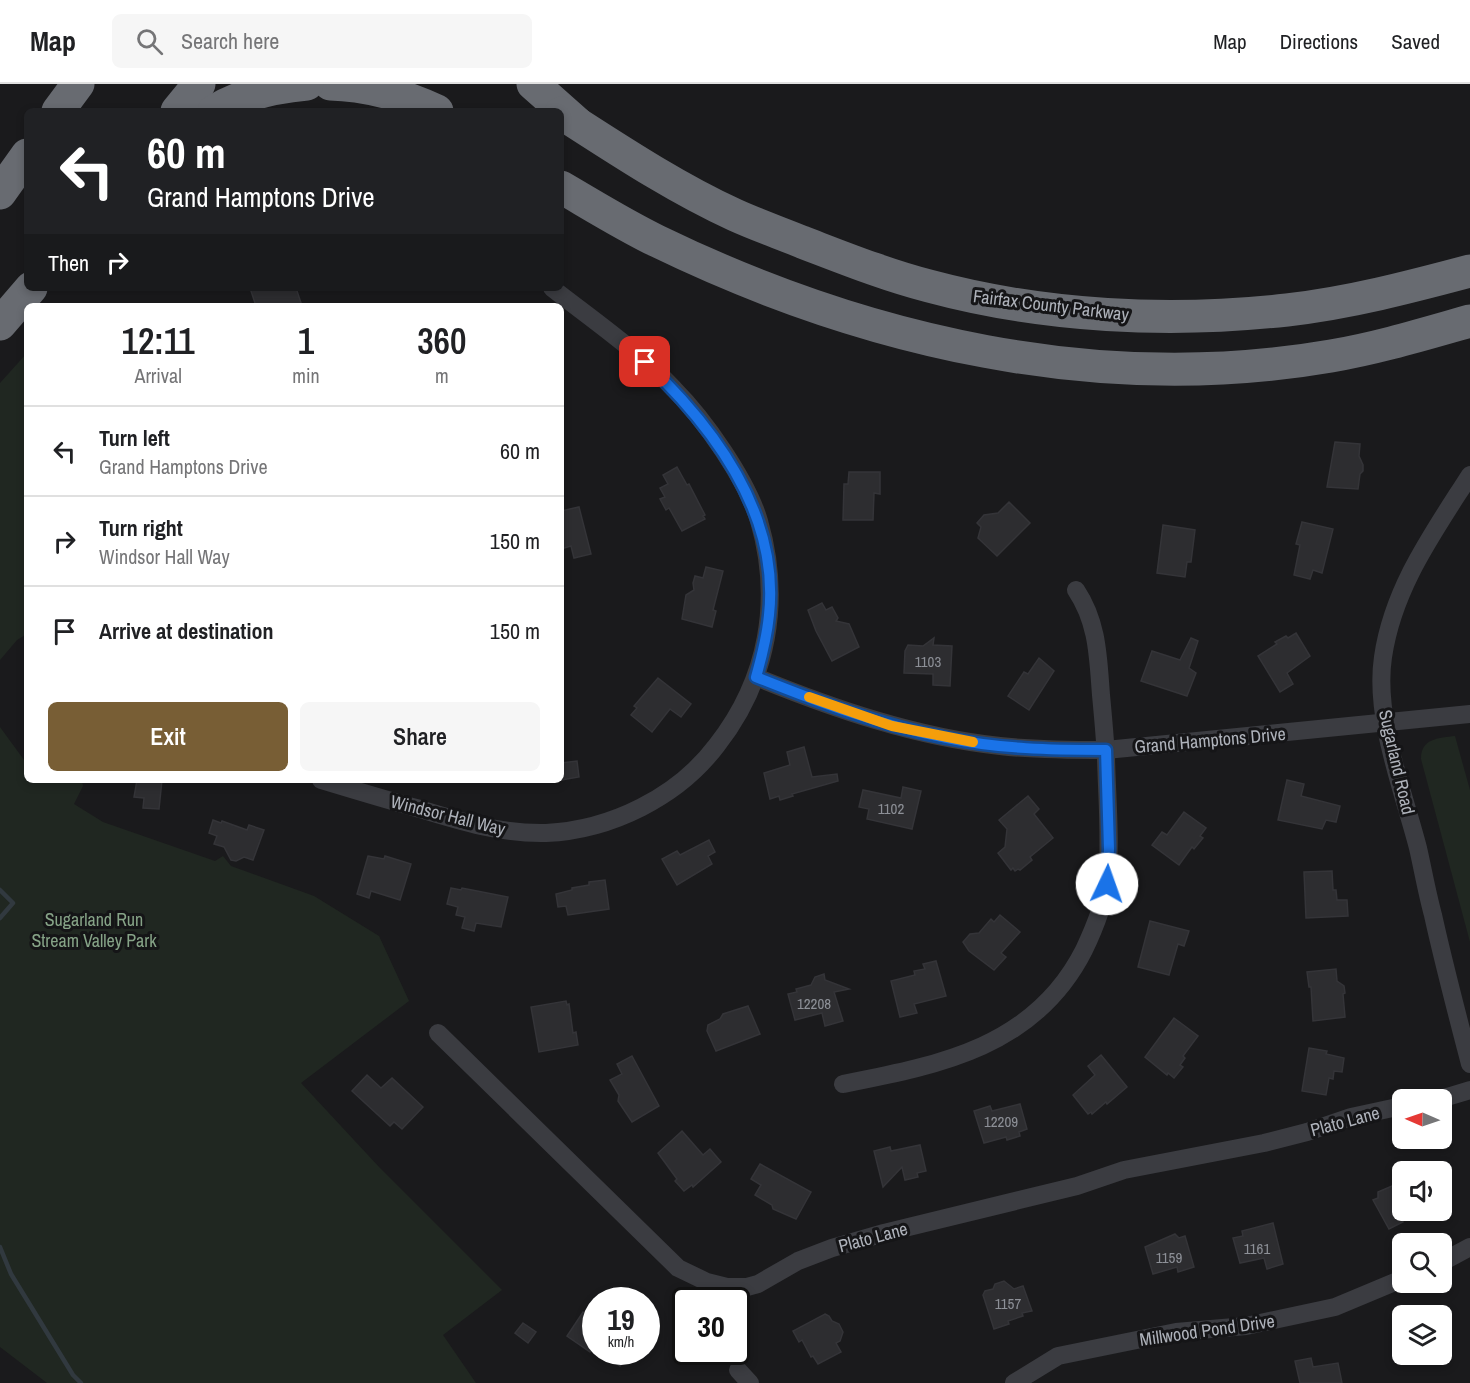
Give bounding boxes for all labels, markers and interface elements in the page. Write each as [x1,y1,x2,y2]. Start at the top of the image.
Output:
search box [112,14,532,68]
text: Map [30,22,76,60]
icon: search [133,25,166,58]
text: Search here [181,26,279,56]
text: Map [1213,27,1247,56]
text: Directions [1280,27,1358,56]
text: Saved [1391,27,1440,56]
text: 60 m [147,125,226,181]
icon: left [48,132,126,210]
text: Grand Hamptons Drive [147,179,375,215]
icon: right [101,246,134,279]
text: Then [48,248,89,278]
street label: Fairfax County Parkway [972,283,1131,327]
text: 12:11 [122,317,195,365]
text: 1 [298,317,314,365]
text: 360 [417,317,466,365]
pin [619,336,670,387]
icon: arrive [628,345,661,378]
text: Arrival [134,362,182,389]
text: min [292,362,320,389]
text: m [435,362,449,389]
text: Turn left [99,423,170,453]
icon: left [48,435,81,468]
text: 60 m [500,436,540,466]
text: Grand Hamptons Drive [99,453,268,480]
text: Turn right [99,513,183,543]
icon: right [48,525,81,558]
text: 150 m [490,526,540,556]
text: Windsor Hall Way [99,543,230,570]
icon: arrive [48,615,81,648]
text: Arrive at destination [99,616,273,646]
text: 150 m [490,616,540,646]
house number: 1103 [915,651,941,672]
button: Exit [48,702,288,771]
button: Share [300,702,540,771]
street label: Sugarland Road [1373,707,1421,817]
street label: Grand Hamptons Drive [1133,721,1287,759]
street label: Windsor Hall Way [388,789,509,841]
house number: 1102 [878,798,904,819]
position arrow [1075,852,1139,916]
park label: Sugarland Run Stream Valley Park [31,907,157,953]
house number: 12208 [797,993,831,1014]
north arrow [1392,1089,1452,1149]
map controls [1392,1089,1452,1365]
street label: Plato Lane [1308,1100,1382,1142]
house number: 12209 [984,1111,1018,1132]
button: sound [1392,1161,1452,1221]
street label: Plato Lane [836,1216,910,1258]
button: search [1392,1233,1452,1293]
house number: 1161 [1244,1238,1270,1259]
house number: 1159 [1156,1247,1182,1268]
speed limit sign: 30 [672,1287,750,1365]
house number: 1157 [995,1293,1021,1314]
text: 19 [607,1299,635,1339]
button: layers [1392,1305,1452,1365]
street label: Millwood Pond Drive [1138,1308,1276,1352]
text: km/h [608,1331,634,1352]

